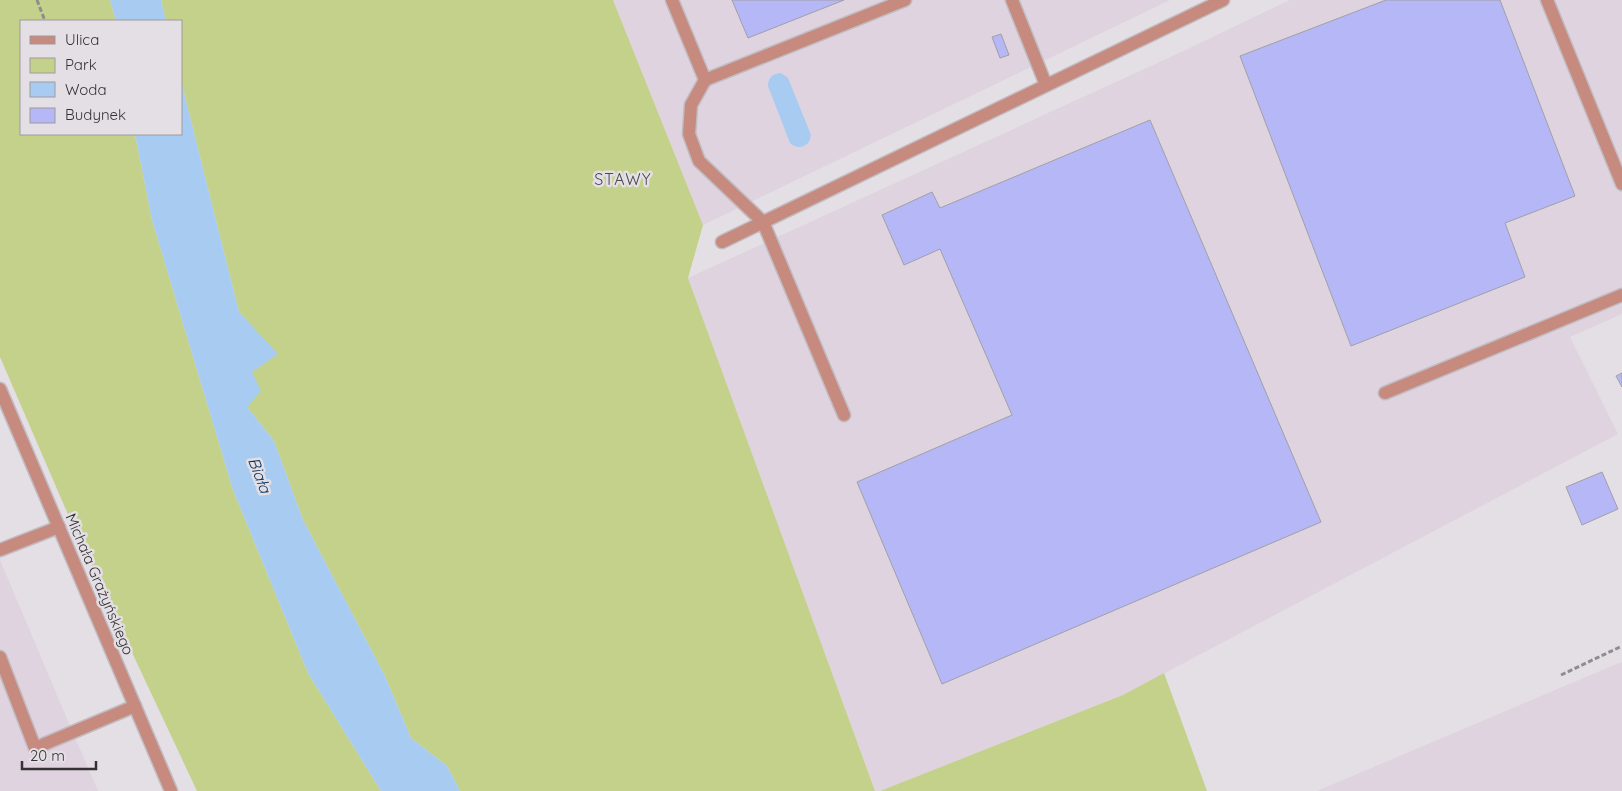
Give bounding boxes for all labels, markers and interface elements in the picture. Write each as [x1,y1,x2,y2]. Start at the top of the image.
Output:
legend [20,20,182,135]
text: Ulica [65,30,99,49]
text: Park [65,55,97,74]
text: Woda [65,80,107,99]
text: Budynek [65,105,126,124]
district label: STAWY [594,169,652,189]
water label: Biała [244,454,276,497]
street label: Michała Grażyńskiego [62,510,138,658]
scale bar [22,738,96,770]
text: 20 m [30,746,65,765]

